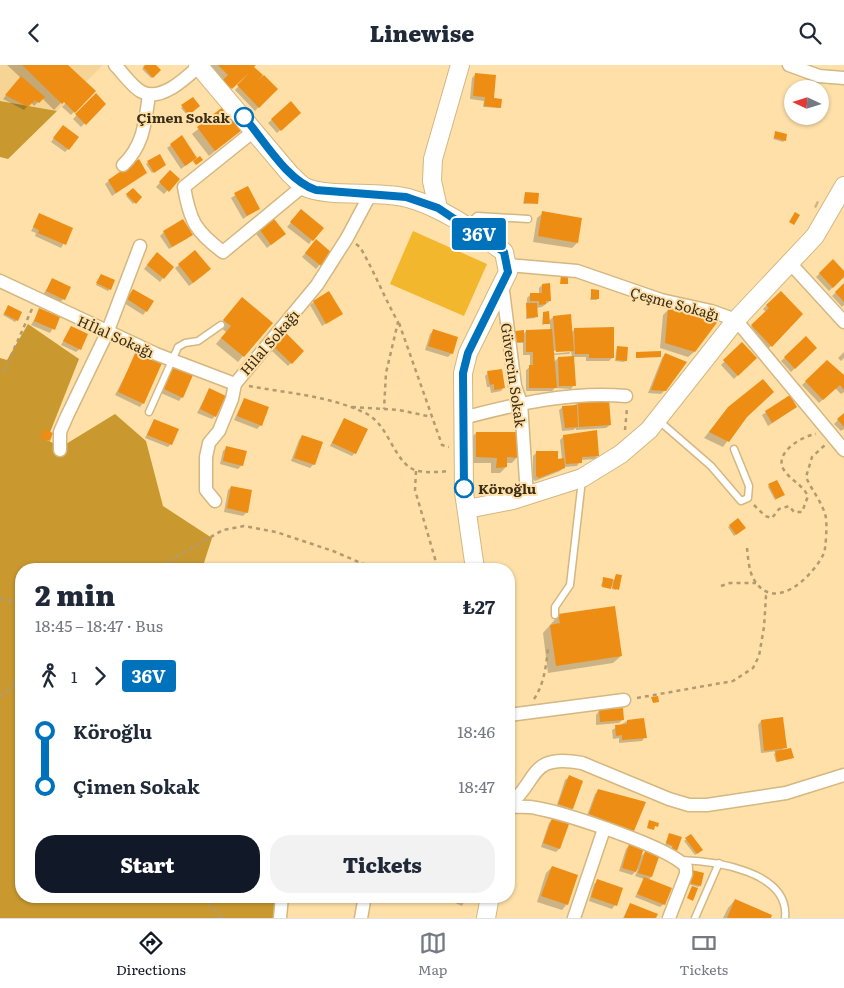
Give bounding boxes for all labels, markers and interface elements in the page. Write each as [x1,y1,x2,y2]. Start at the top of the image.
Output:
text: Linewise [370,16,474,49]
icon: back [20,19,48,47]
icon: search [796,19,824,47]
north arrow [784,80,829,125]
map controls [784,80,829,125]
place label: Çimen Sokak [137,107,231,127]
marker: Çimen Sokak [234,107,254,127]
line badge: 36V [450,218,508,250]
text: 36V [462,220,496,247]
street label: Çeşme Sokağı [628,281,722,325]
street label: Hilal Sokağı [235,305,303,379]
street label: Hİlal Sokağı [74,310,158,362]
street label: Güvercin Sokak [497,322,531,429]
marker: Köroğlu [454,478,474,498]
place label: Köroğlu [478,478,537,498]
text: 2 min [35,573,115,615]
text: ₺27 [462,592,495,620]
text: 18:45 – 18:47 · Bus [35,613,163,637]
icon: walk [35,662,63,690]
icon: forward [86,662,114,690]
text: 36V [132,662,166,689]
text: 1 [71,664,78,688]
text: Köroğlu [73,717,152,745]
text: 18:46 [457,719,495,743]
text: Çimen Sokak [73,772,200,800]
text: 18:47 [458,774,495,798]
button: Start [35,835,260,893]
button: Tickets [270,835,495,893]
tab: Directions [116,929,186,979]
tab: Map [418,929,447,979]
tab: Tickets [679,929,728,979]

